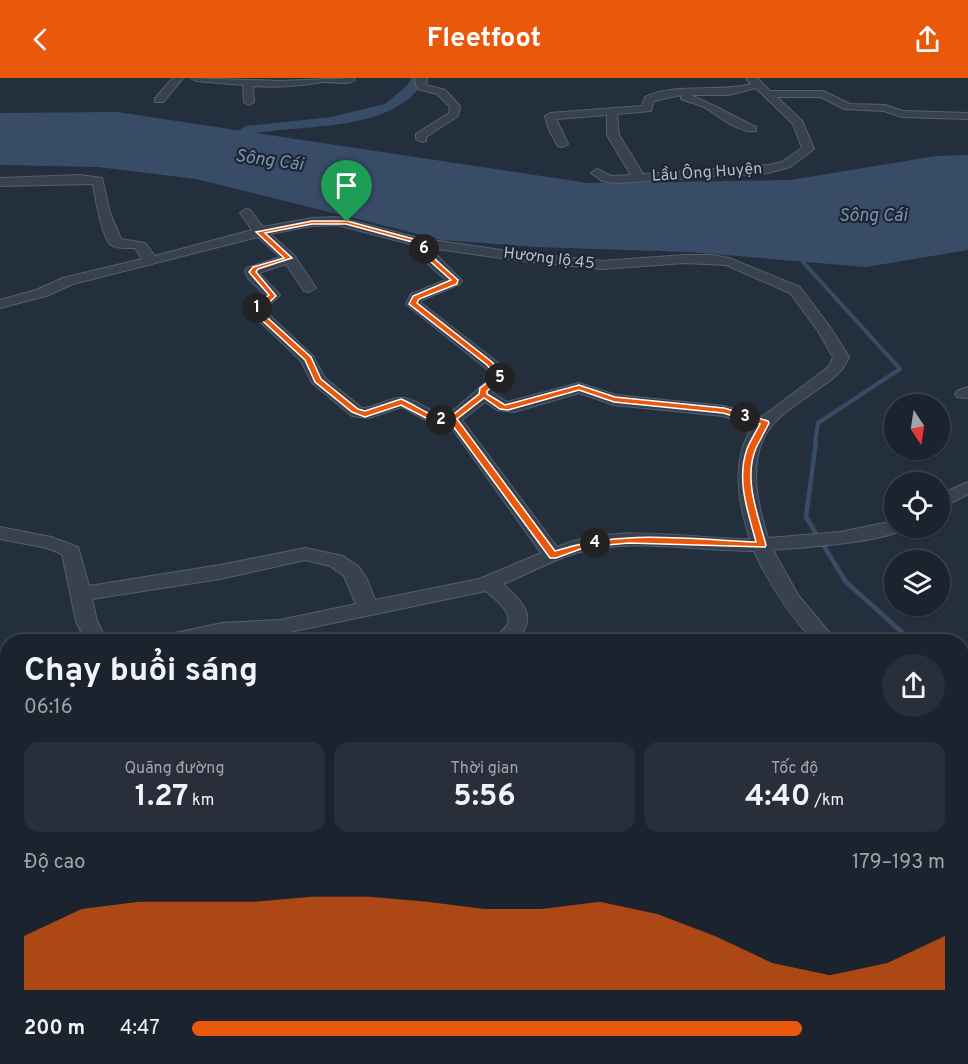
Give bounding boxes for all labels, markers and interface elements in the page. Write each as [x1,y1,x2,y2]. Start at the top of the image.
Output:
text: Fleetfoot [427,22,541,56]
icon: back [24,23,57,56]
icon: share [911,23,944,56]
water label: Sông Cái [233,145,306,177]
street label: Lầu Ông Huyện [651,157,763,187]
pin [321,160,372,222]
icon: arrive [330,169,363,202]
water label: Sông Cái [839,205,909,228]
pin: 6 [409,234,439,264]
text: 6 [419,239,429,259]
street label: Hương lộ 45 [502,243,596,275]
pin: 1 [242,293,272,323]
text: 1 [254,298,260,318]
pin: 5 [485,363,515,393]
text: 5 [495,368,505,388]
north arrow [884,394,950,460]
map controls [884,394,950,616]
pin: 3 [730,402,760,432]
pin: 2 [426,405,456,435]
text: 3 [740,407,750,427]
text: 2 [436,410,446,430]
button: locate [884,472,950,538]
pin: 4 [580,528,610,558]
text: 4 [590,533,600,553]
button: layers [884,550,950,616]
text: Chạy buổi sáng [24,651,258,693]
button: share [882,654,945,717]
text: 06:16 [24,695,73,721]
text: Quãng đường [124,759,225,779]
text: Thời gian [451,759,518,779]
text: Tốc độ [771,759,818,779]
text: 1.27 [135,779,188,816]
text: 5:56 [453,779,516,816]
text: 4:40 [745,779,810,816]
text: km [188,791,214,811]
text: /km [810,791,844,811]
text: Độ cao [24,850,85,876]
text: 179–193 m [852,850,945,876]
text: 200 m [24,1016,85,1042]
text: 4:47 [120,1016,160,1042]

